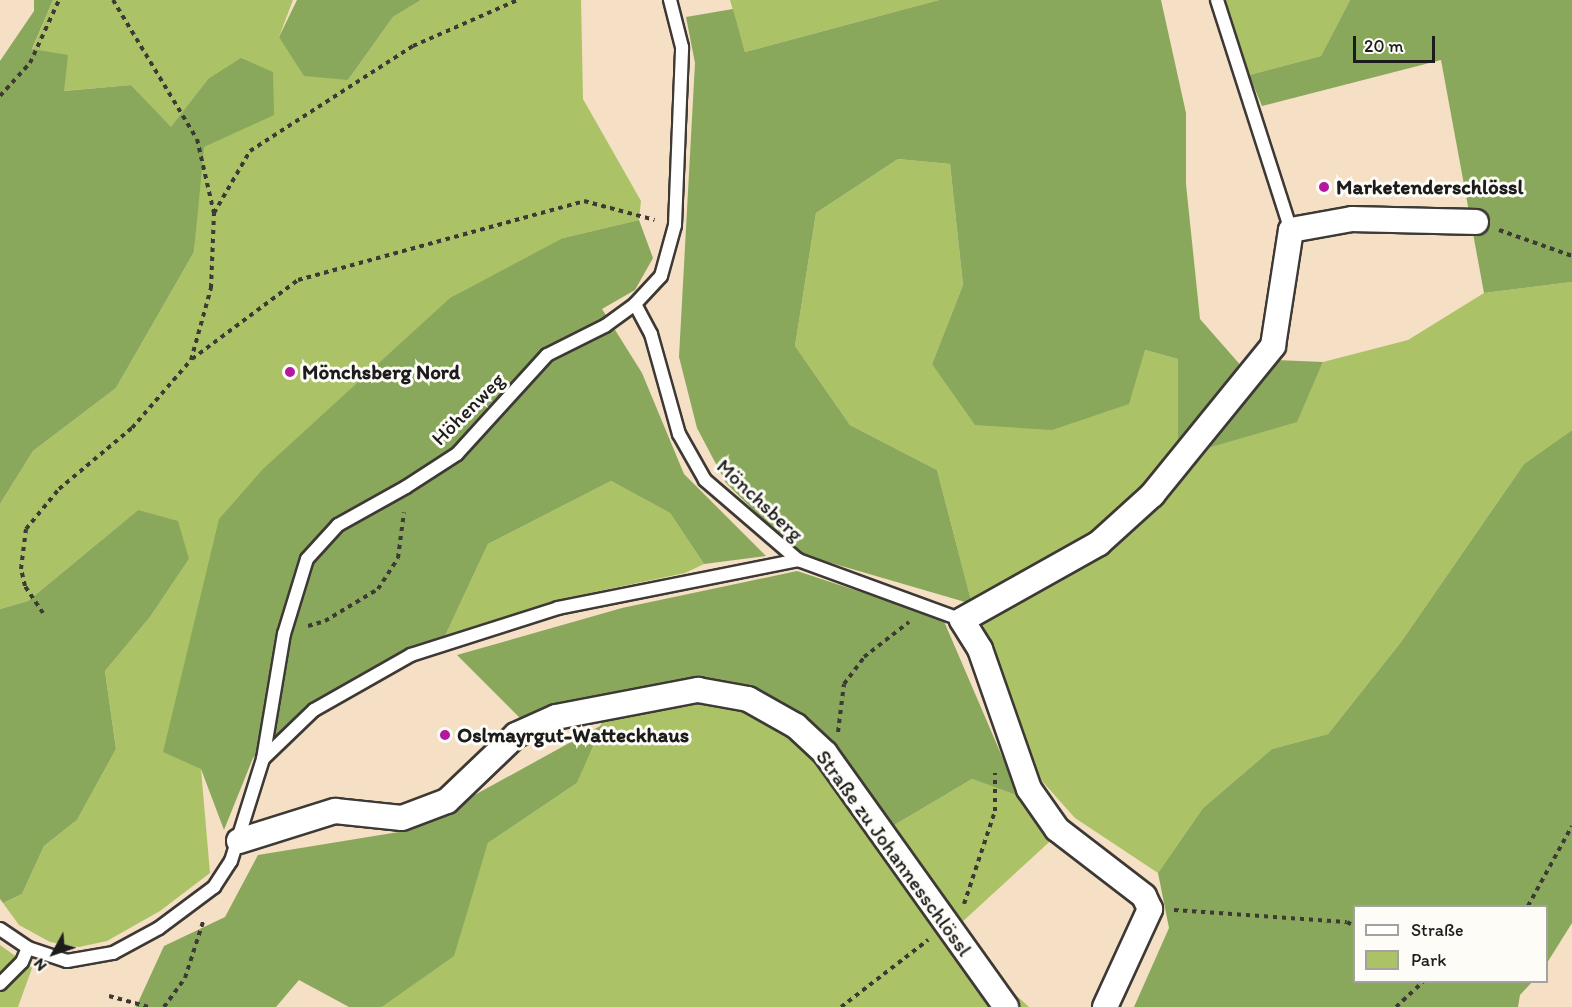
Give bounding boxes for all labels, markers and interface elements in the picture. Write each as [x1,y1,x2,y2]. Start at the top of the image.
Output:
scale bar [1356,24,1438,62]
text: 20 m [1364,35,1404,57]
place label: Marketenderschlössl [1336,174,1523,200]
marker: Marketenderschlössl [1317,180,1331,194]
place label: Mönchsberg Nord [302,359,460,385]
marker: Mönchsberg Nord [283,365,297,379]
street label: Höhenweg [426,367,510,451]
street label: Mönchsberg [711,454,809,546]
place label: Oslmayrgut-Watteckhaus [457,722,689,748]
marker: Oslmayrgut-Watteckhaus [438,728,452,742]
street label: Straße zu Johannesschlössl [811,745,977,961]
legend [1353,905,1548,983]
text: Straße [1411,919,1464,941]
north arrow [24,923,84,983]
text: Park [1411,949,1446,971]
text: N [29,955,51,975]

